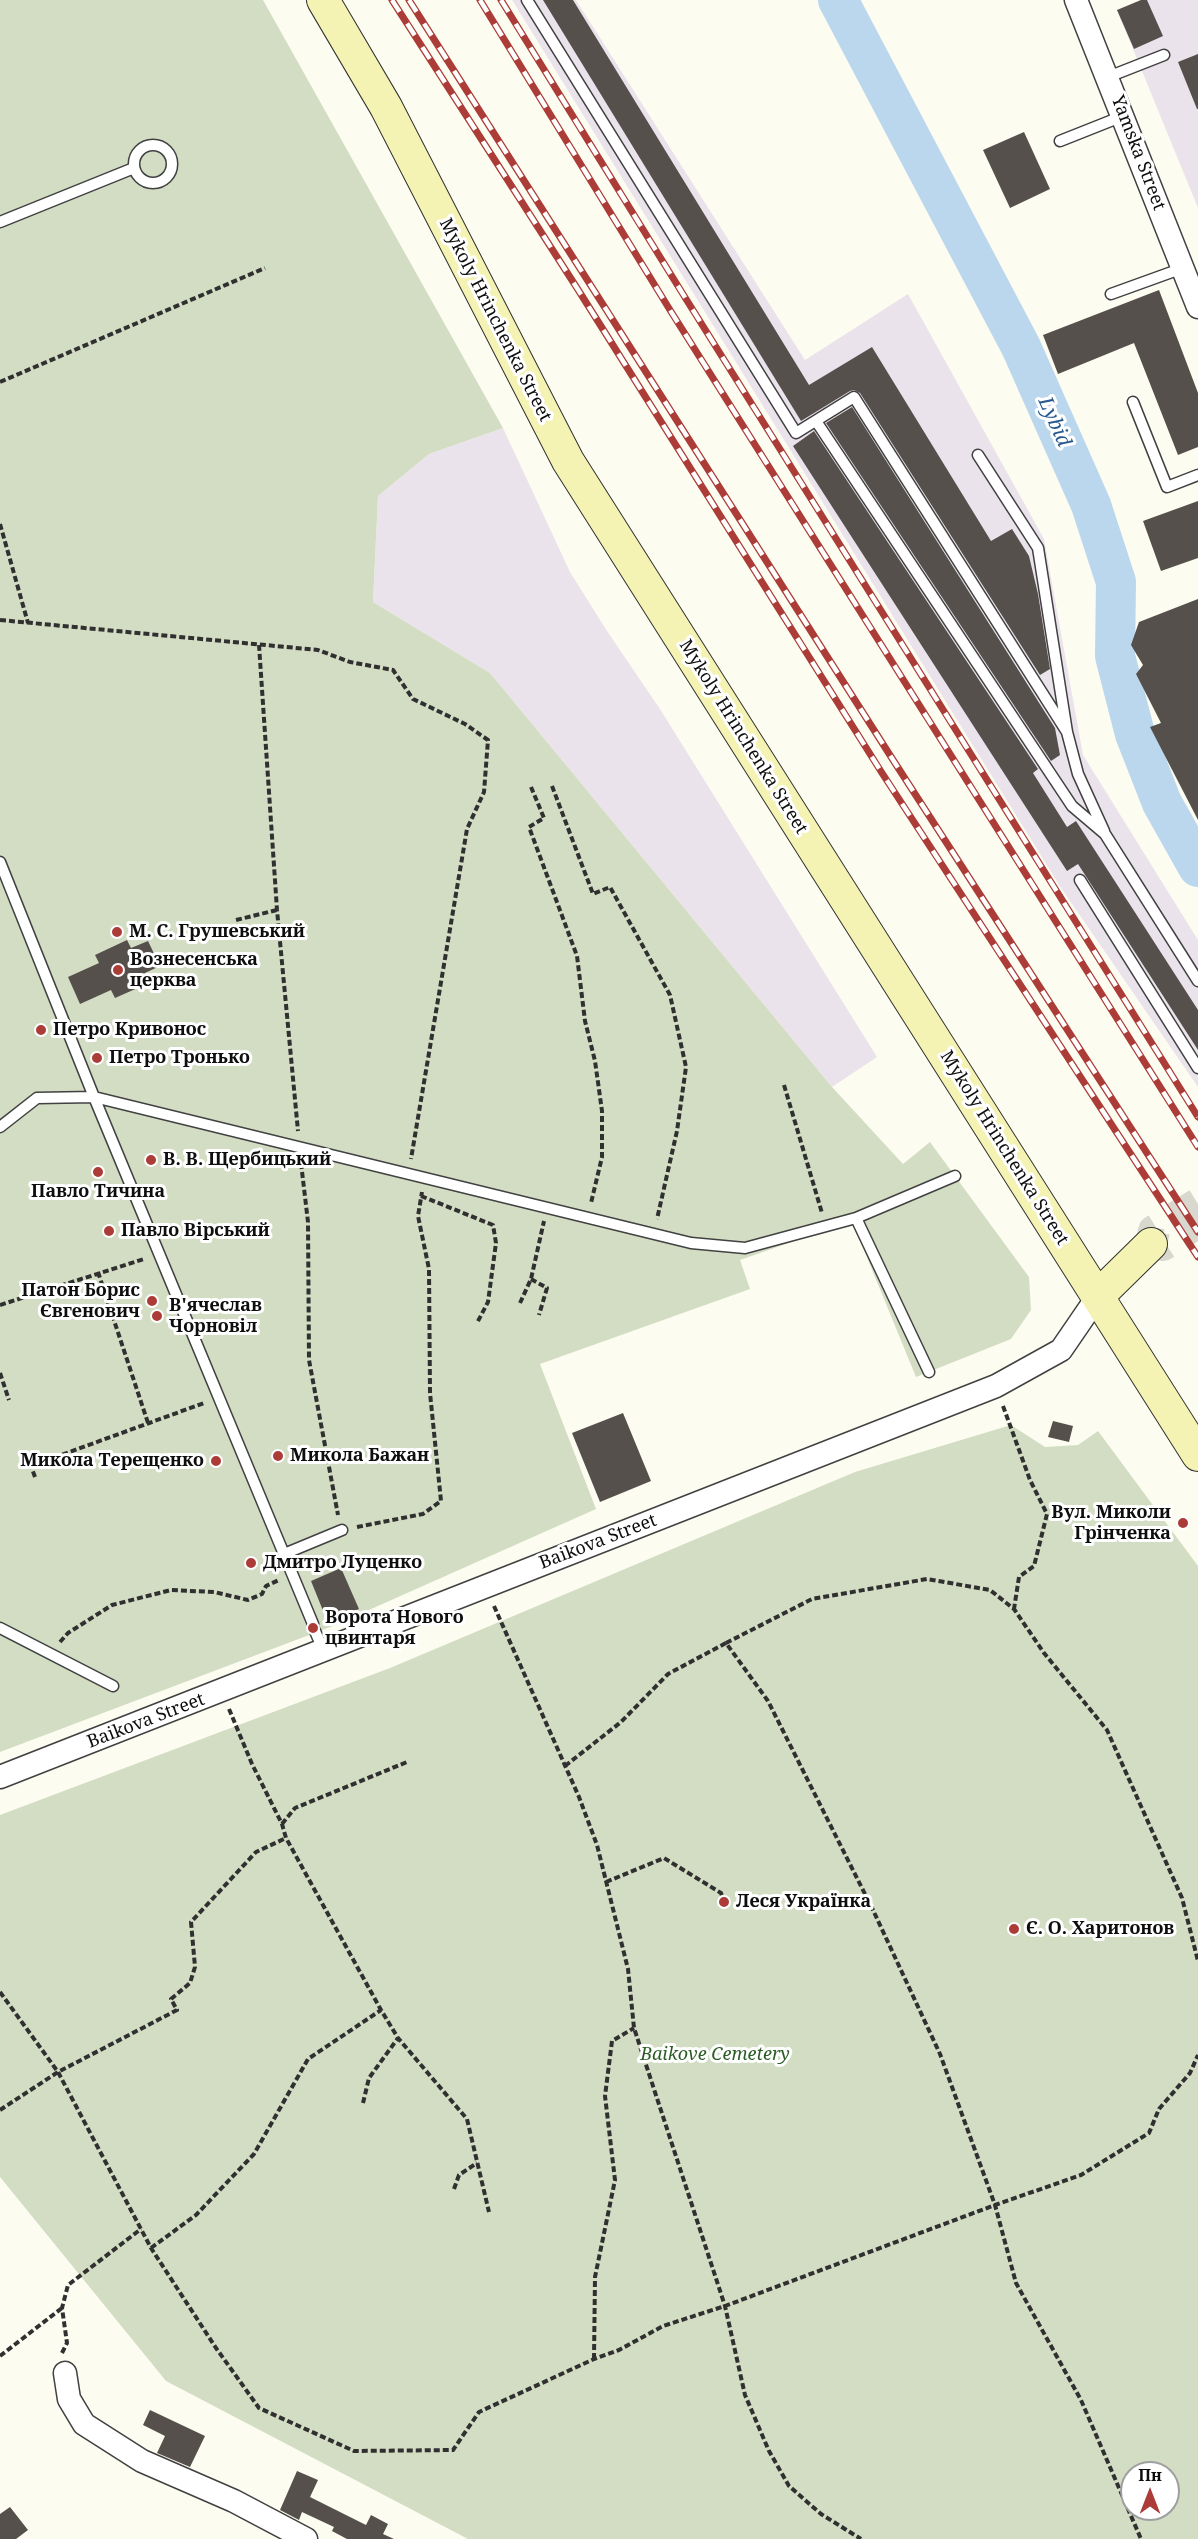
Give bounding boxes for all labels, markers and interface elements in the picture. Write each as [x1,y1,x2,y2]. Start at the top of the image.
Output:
street label: Yamska Street [1106,93,1170,213]
street label: Mykoly Hrinchenka Street [434,215,556,425]
water label: Lybid [1032,393,1076,451]
street label: Mykoly Hrinchenka Street [674,636,812,838]
place label: М. С. Грушевський [129,921,305,943]
marker: М. С. Грушевський [110,925,124,939]
place label: Вознесенська церква [130,949,258,992]
marker: Вознесенська церква [111,963,125,977]
place label: Петро Кривонос [53,1019,206,1041]
marker: Петро Кривонос [34,1023,48,1037]
place label: Петро Тронько [109,1047,250,1069]
street label: Mykoly Hrinchenka Street [935,1047,1073,1249]
marker: Петро Тронько [90,1051,104,1065]
place label: В. В. Щербицький [163,1149,331,1171]
marker: В. В. Щербицький [144,1153,158,1167]
marker: Павло Тичина [91,1165,105,1179]
place label: Павло Тичина [31,1181,165,1203]
place label: Павло Вірський [121,1220,270,1242]
marker: Павло Вірський [102,1224,116,1238]
place label: Патон Борис Євгенович [21,1280,140,1322]
marker: Патон Борис Євгенович [145,1294,159,1308]
place label: В'ячеслав Чорновіл [169,1295,262,1338]
marker: В'ячеслав Чорновіл [150,1309,164,1323]
place label: Микола Бажан [290,1445,429,1467]
marker: Микола Бажан [271,1449,285,1463]
place label: Микола Терещенко [20,1450,204,1472]
marker: Микола Терещенко [209,1454,223,1468]
place label: Вул. Миколи Грінченка [1051,1502,1171,1544]
street label: Baikova Street [536,1510,660,1574]
marker: Вул. Миколи Грінченка [1176,1516,1190,1530]
place label: Дмитро Луценко [263,1552,422,1574]
marker: Дмитро Луценко [244,1556,258,1570]
place label: Ворота Нового цвинтаря [325,1607,464,1650]
marker: Ворота Нового цвинтаря [306,1621,320,1635]
street label: Baikova Street [84,1689,208,1753]
place label: Леся Українка [736,1891,871,1913]
marker: Леся Українка [717,1895,731,1909]
place label: Є. О. Харитонов [1026,1918,1174,1940]
marker: Є. О. Харитонов [1007,1922,1021,1936]
park label: Baikove Cemetery [640,2044,790,2066]
north arrow [1120,2461,1180,2521]
text: Пн [1138,2464,1162,2486]

